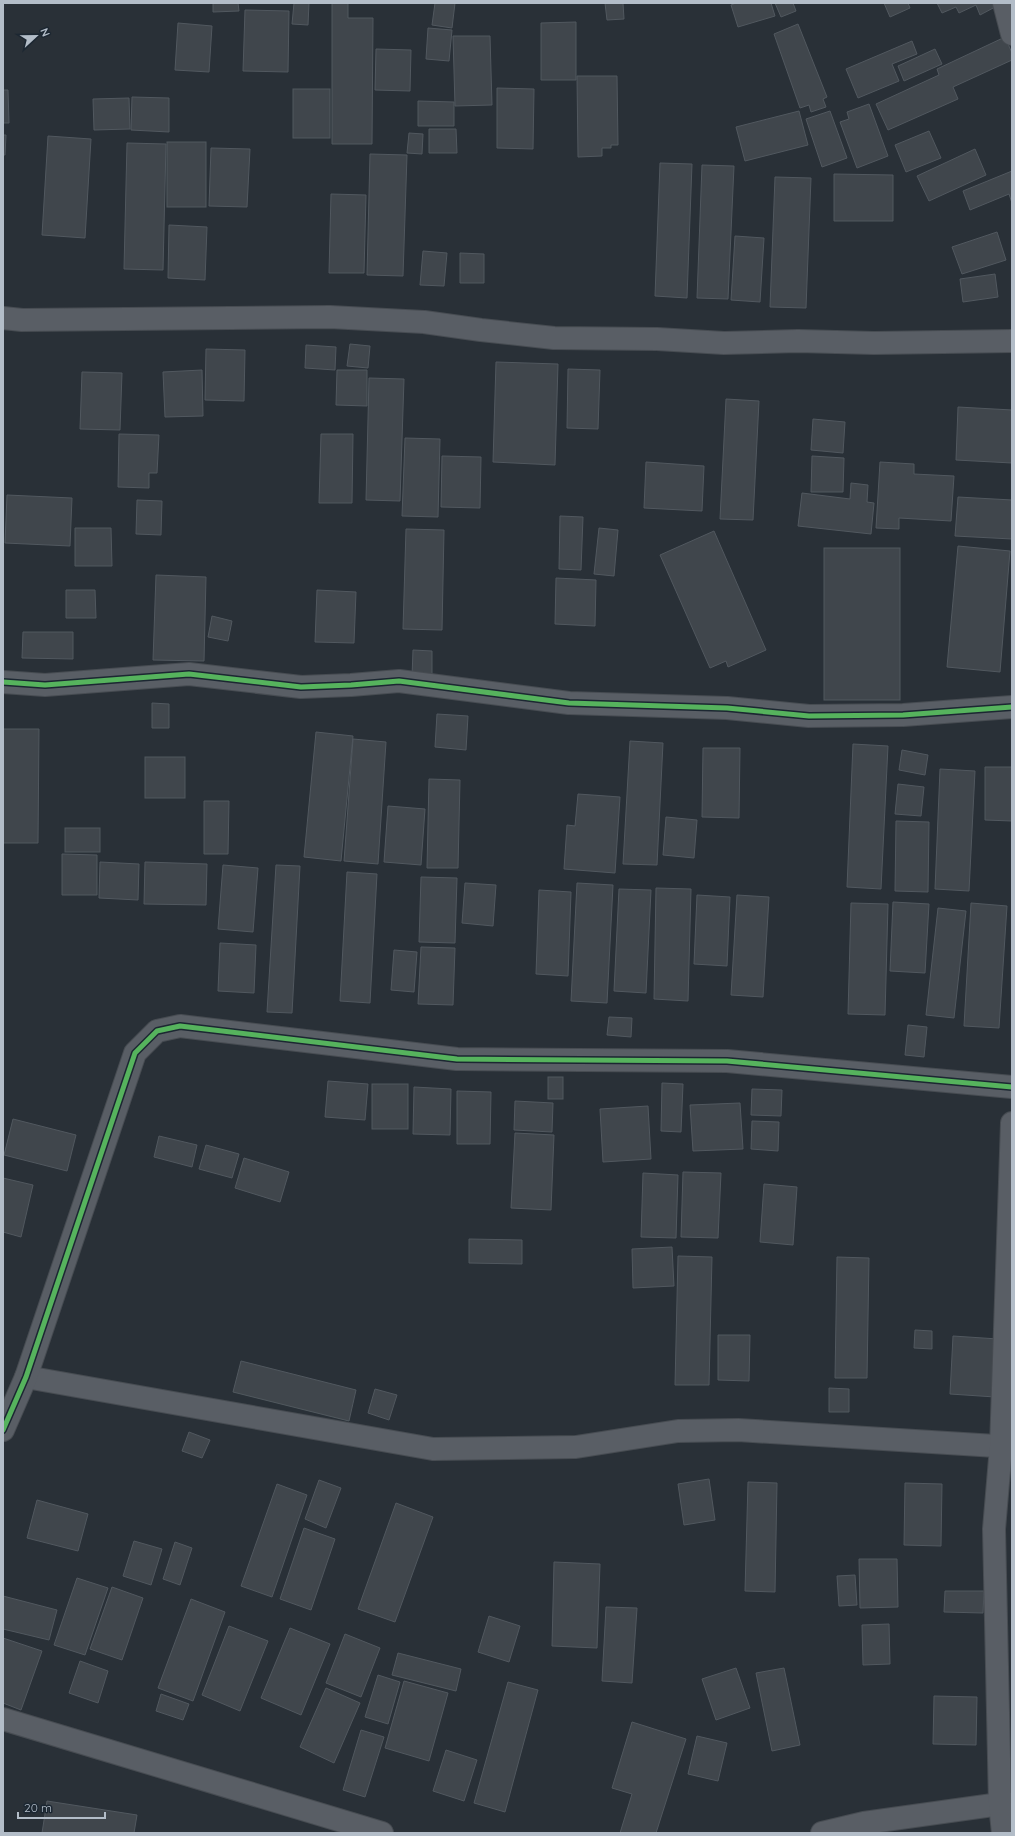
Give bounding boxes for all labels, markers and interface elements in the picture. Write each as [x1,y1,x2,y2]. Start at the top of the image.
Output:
north arrow [16,16,56,56]
text: N [37,26,53,39]
scale bar [18,1794,105,1820]
text: 20 m [24,1800,52,1815]

